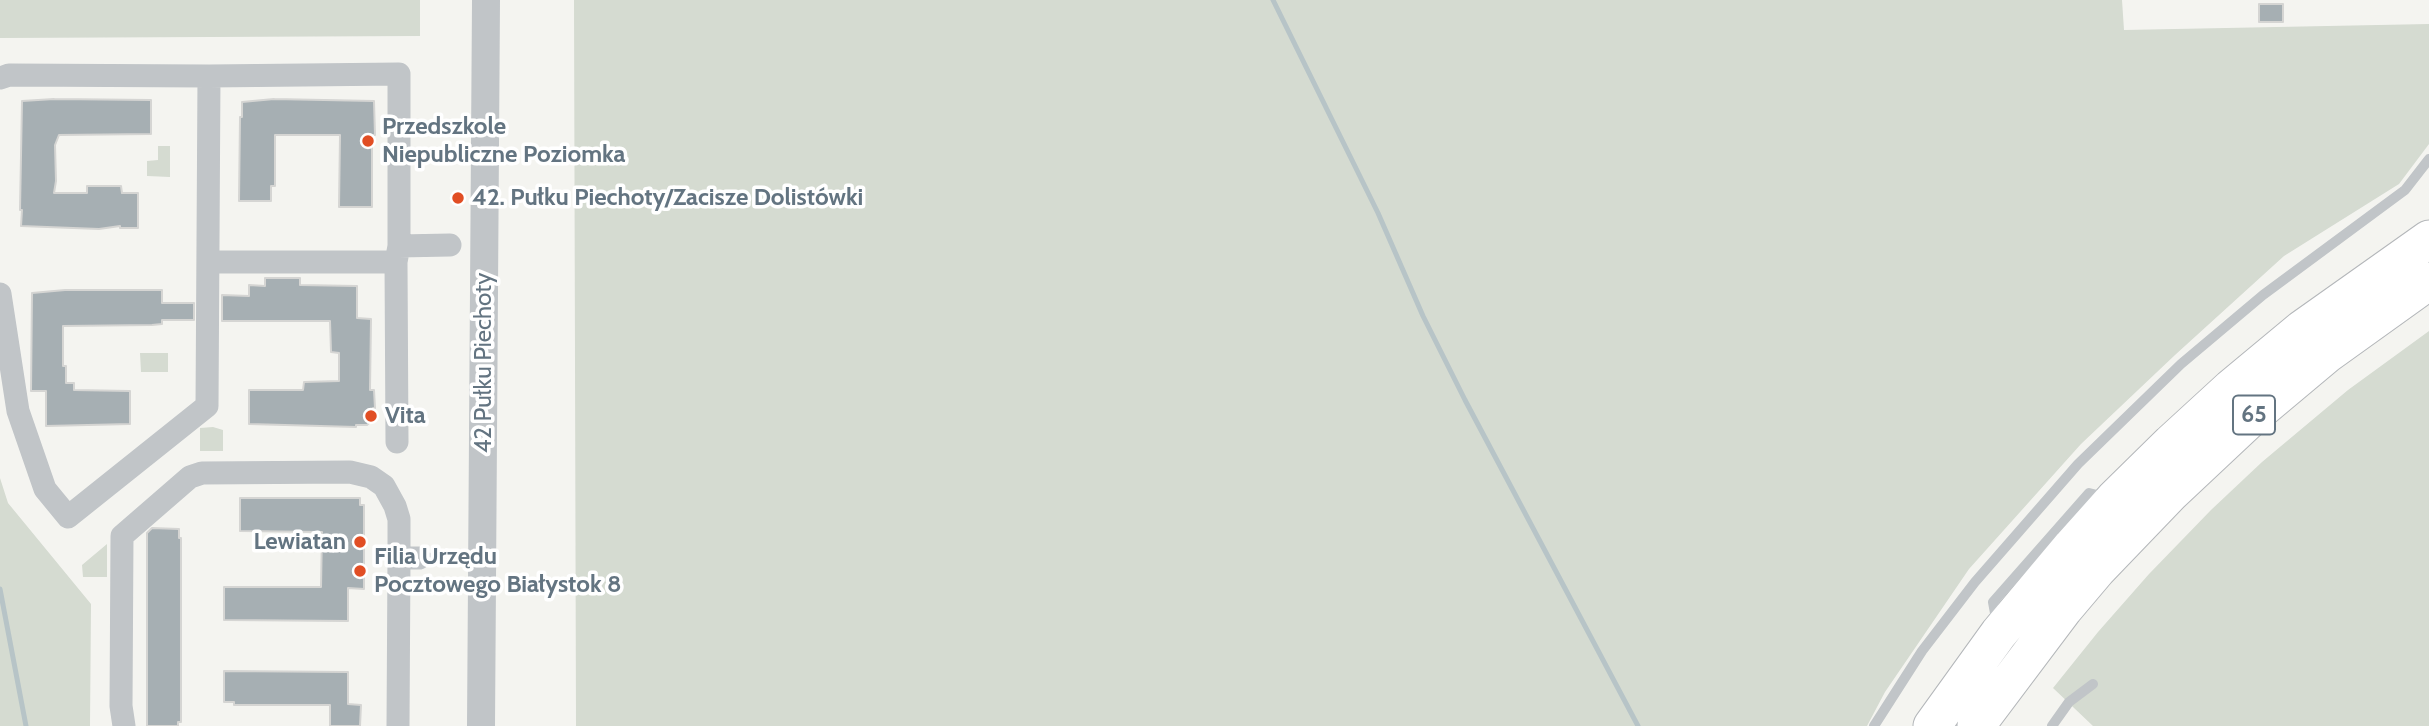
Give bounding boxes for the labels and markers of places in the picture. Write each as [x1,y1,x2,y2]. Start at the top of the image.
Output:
place label: Przedszkole Niepubliczne Poziomka [382,113,626,169]
marker: Przedszkole Niepubliczne Poziomka [360,133,376,149]
place label: 42. Pułku Piechoty/Zacisze Dolistówki [472,184,863,212]
marker: 42. Pułku Piechoty/Zacisze Dolistówki [450,190,466,206]
place label: Vita [385,402,426,430]
marker: Vita [363,408,379,424]
place label: Lewiatan [253,528,346,556]
marker: Lewiatan [352,534,368,550]
place label: Filia Urzędu Pocztowego Białystok 8 [374,543,622,599]
marker: Filia Urzędu Pocztowego Białystok 8 [352,563,368,579]

